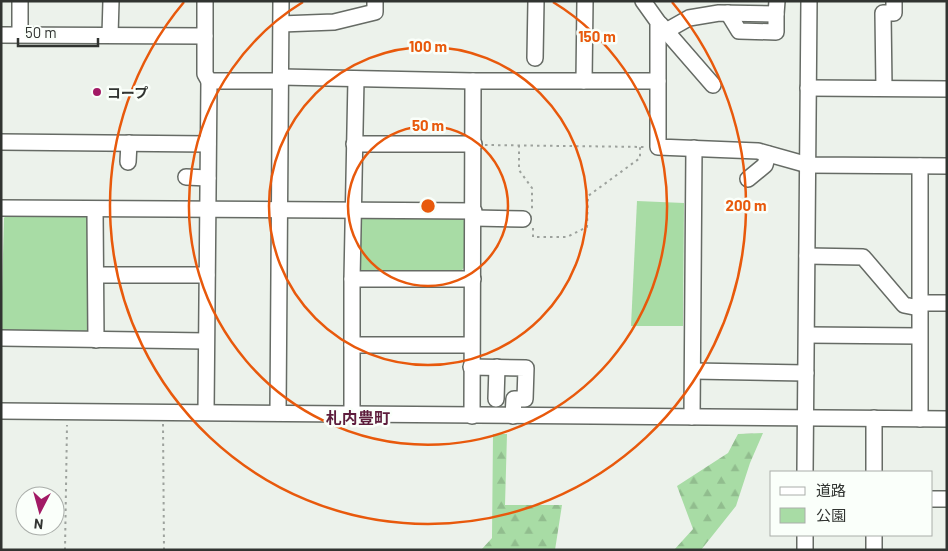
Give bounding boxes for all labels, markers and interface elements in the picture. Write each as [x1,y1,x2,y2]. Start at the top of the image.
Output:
scale bar [18,15,98,47]
text: 50 m [25,23,57,41]
text: 150 m [578,27,616,45]
text: 100 m [409,37,447,55]
place label: コープ [107,84,148,101]
marker: コープ [91,86,103,98]
text: 50 m [412,116,444,134]
text: 200 m [725,196,767,214]
centre of rings [419,197,437,215]
district label: 札内豊町 [326,408,390,427]
legend [770,471,933,536]
text: 道路 [816,481,846,499]
north arrow [15,486,65,536]
text: 公園 [816,506,846,524]
text: N [33,515,44,533]

